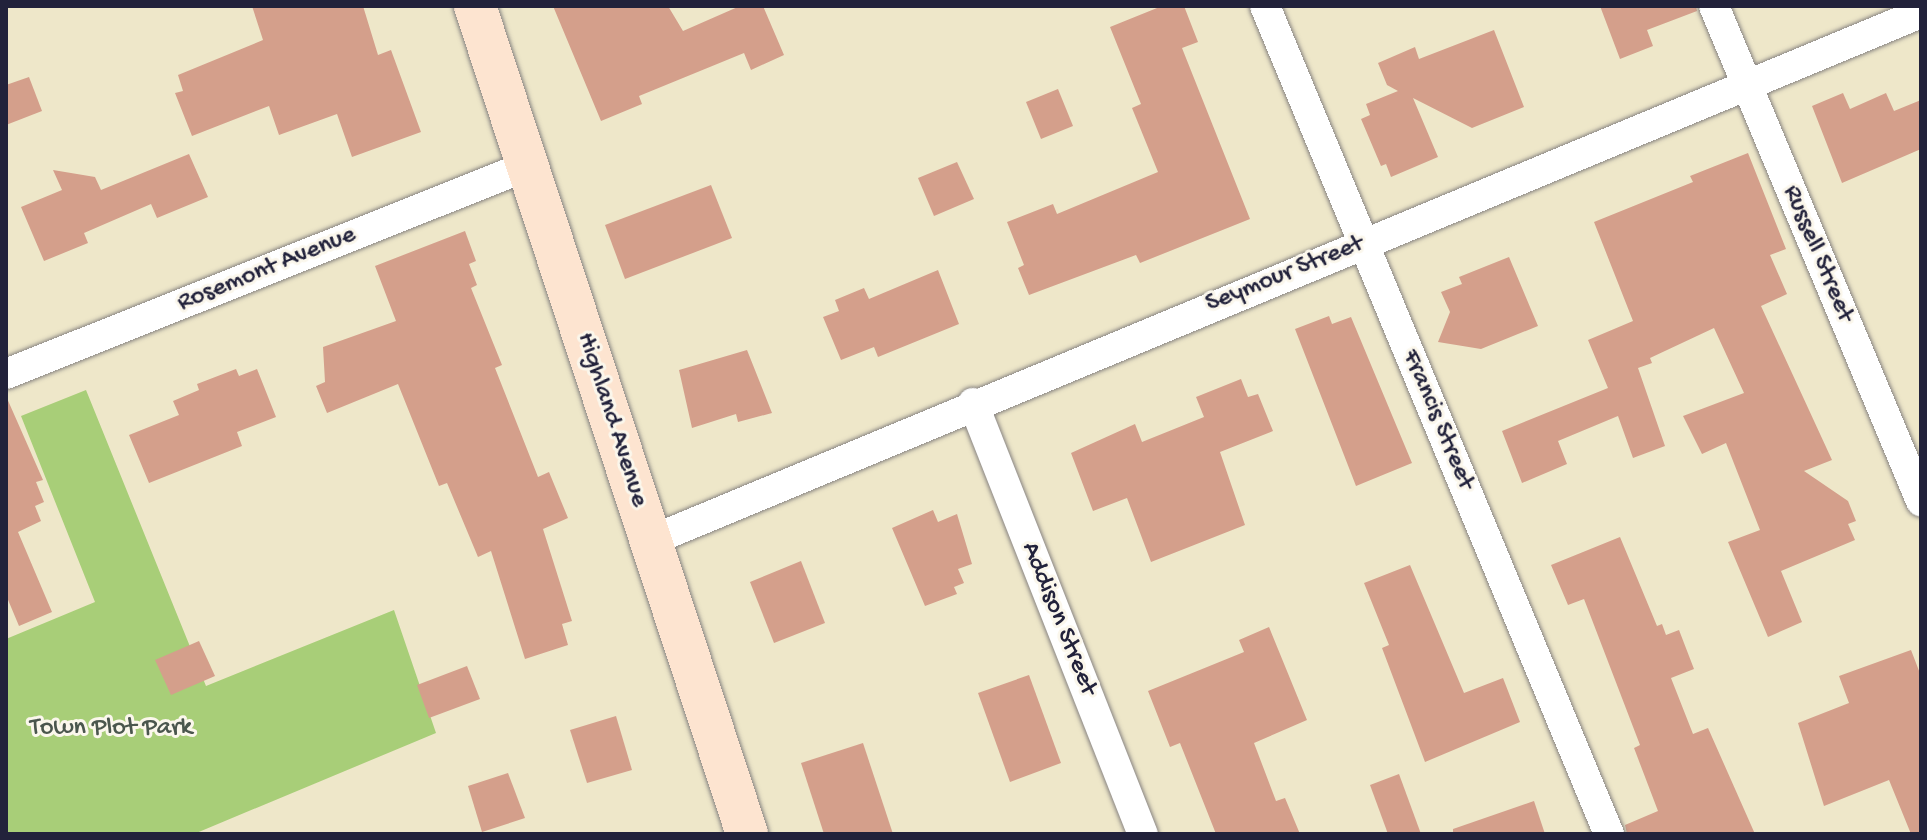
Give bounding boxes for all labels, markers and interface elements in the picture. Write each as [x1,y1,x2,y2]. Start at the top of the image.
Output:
street label: Russell Street [1774,181,1860,327]
street label: Rosemont Avenue [173,220,361,320]
street label: Seymour Street [1202,229,1368,321]
street label: Highland Avenue [568,329,654,511]
street label: Francis Street [1394,345,1480,495]
street label: Addison Street [1013,538,1103,700]
park label: Town Plot Park [30,713,192,745]

